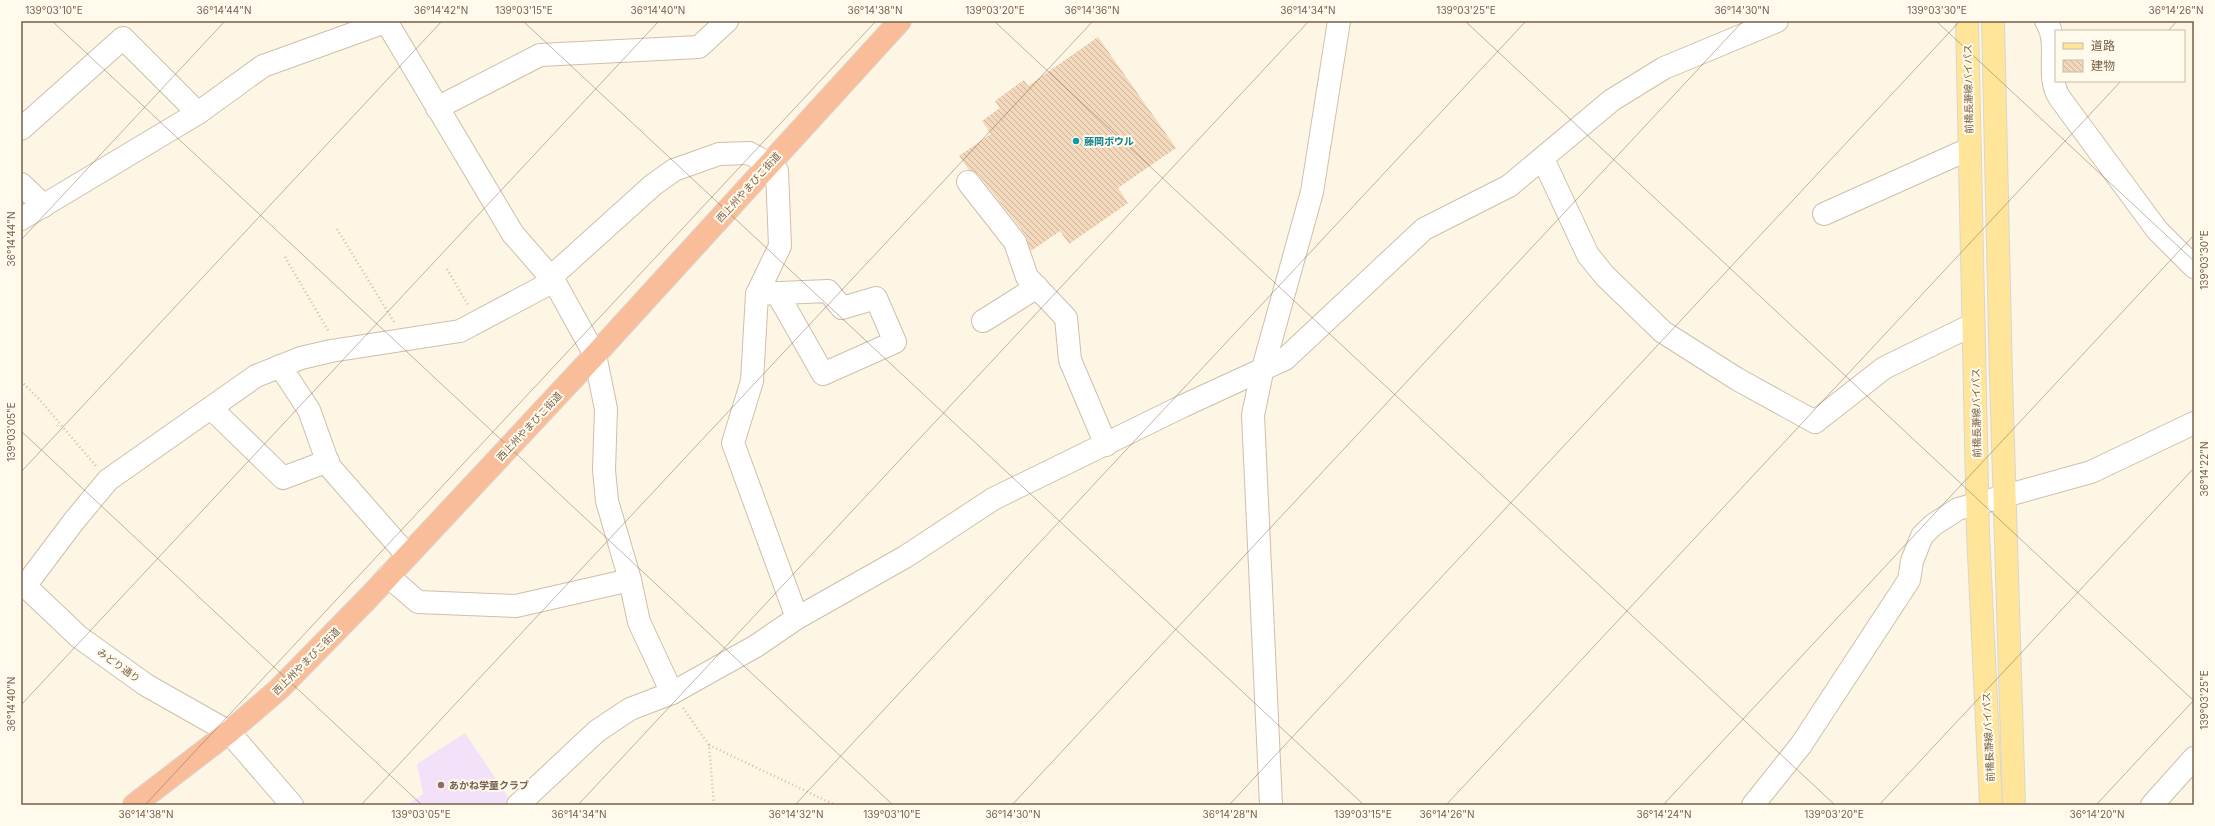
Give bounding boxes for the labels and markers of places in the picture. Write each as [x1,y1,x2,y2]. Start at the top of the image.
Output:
place label: 藤岡ボウル [1084,135,1134,147]
marker: 藤岡ボウル [1071,136,1081,146]
place label: あかね学童クラブ [449,779,529,791]
marker: あかね学童クラブ [436,780,446,790]

